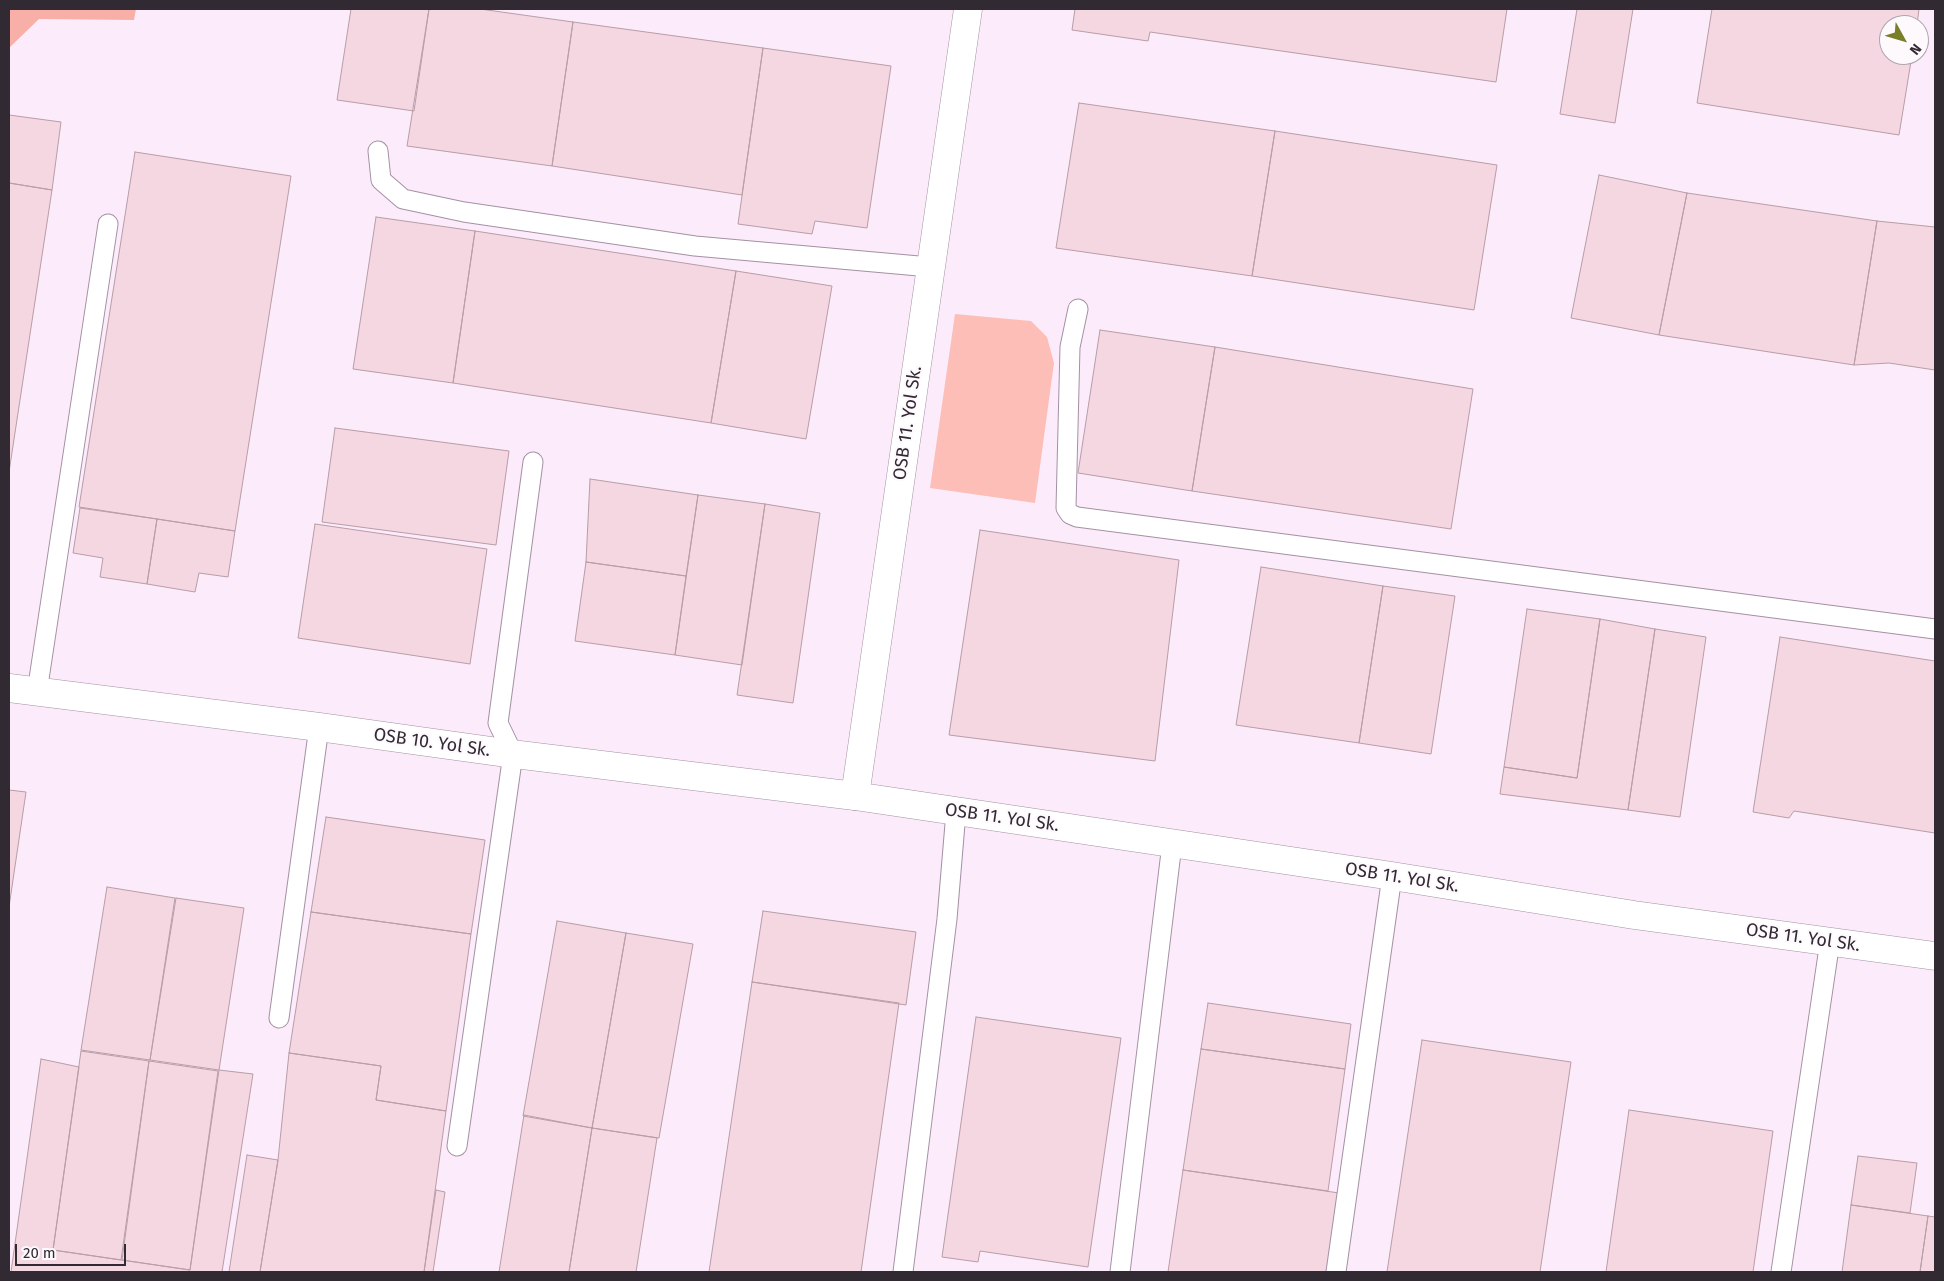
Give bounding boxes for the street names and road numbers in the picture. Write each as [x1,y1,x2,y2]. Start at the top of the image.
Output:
street label: OSB 11. Yol Sk. [889,364,927,482]
street label: OSB 10. Yol Sk. [372,724,492,762]
street label: OSB 11. Yol Sk. [943,799,1061,837]
street label: OSB 11. Yol Sk. [1343,858,1461,898]
street label: OSB 11. Yol Sk. [1744,919,1862,957]

